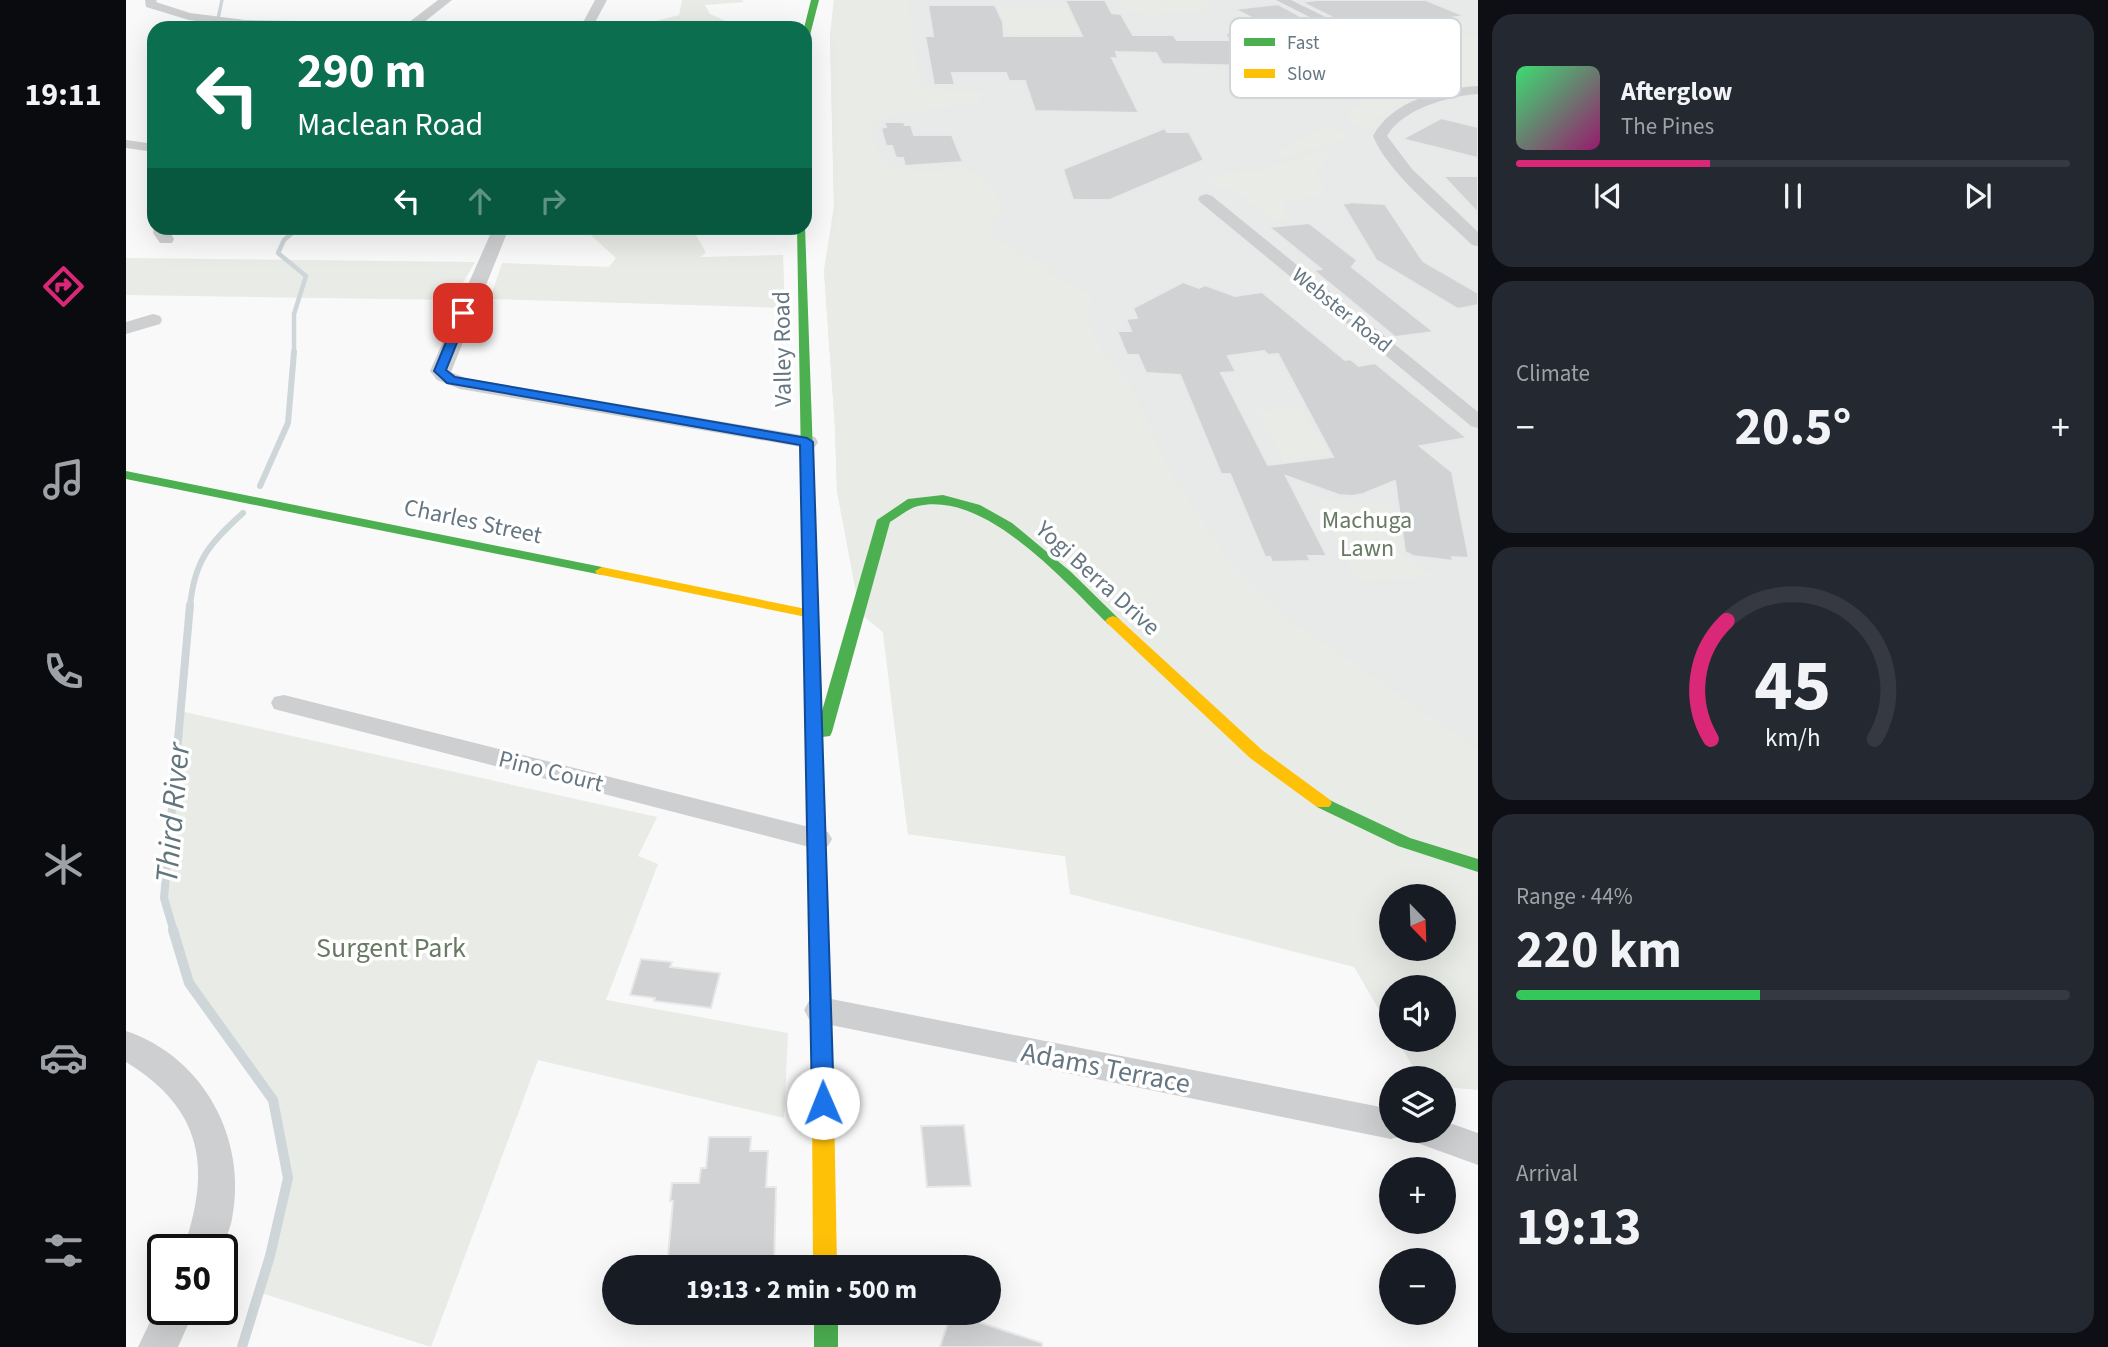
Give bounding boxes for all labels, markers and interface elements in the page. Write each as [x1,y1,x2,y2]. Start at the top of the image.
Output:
legend [1230,18,1461,98]
text: Fast [1287,30,1320,57]
text: 290 m [297,37,426,107]
icon: left [182,49,273,140]
text: Slow [1287,61,1326,88]
text: 19:11 [24,72,102,118]
text: Afterglow [1621,73,1732,110]
text: Maclean Road [297,102,483,148]
text: The Pines [1621,110,1714,143]
icon: previous [1589,177,1627,215]
icon: pause [1774,177,1812,215]
icon: next [1959,177,1997,215]
icon: left [388,182,426,220]
icon: ahead [461,182,499,220]
icon: right [534,182,572,220]
street label: Webster Road [1286,260,1398,360]
icon: directions [39,262,88,311]
pin [433,283,493,343]
street label: Valley Road [764,291,801,407]
icon: arrive [444,294,482,332]
text: Climate [1516,357,1590,390]
text: 20.5° [1735,391,1851,465]
text: − [1516,401,1535,455]
text: + [2051,401,2070,455]
icon: music [39,455,88,504]
street label: Charles Street [401,490,545,553]
park label: Machuga Lawn [1322,503,1412,566]
street label: Yogi Berra Drive [1027,512,1168,644]
text: 45 [1755,635,1831,739]
icon: phone [39,647,88,696]
text: km/h [1765,720,1821,756]
water label: Third River [144,739,202,885]
street label: Pino Court [495,742,607,801]
icon: climate [39,840,88,889]
text: Range · 44% [1516,880,1633,913]
north arrow [1379,884,1456,961]
map controls [1379,884,1456,1325]
text: 220 km [1516,914,1682,988]
park label: Surgent Park [316,928,466,968]
button: sound [1379,975,1456,1052]
street label: Adams Terrace [1018,1032,1194,1104]
icon: car [39,1033,88,1082]
position arrow [786,1066,860,1140]
button: layers [1379,1066,1456,1143]
button: + [1379,1157,1456,1234]
text: Arrival [1516,1157,1578,1190]
text: 19:13 [1516,1191,1641,1265]
icon: filters [39,1226,88,1275]
speed limit sign: 50 [147,1234,238,1325]
button: − [1379,1248,1456,1325]
text: 19:13 · 2 min · 500 m [686,1271,917,1308]

